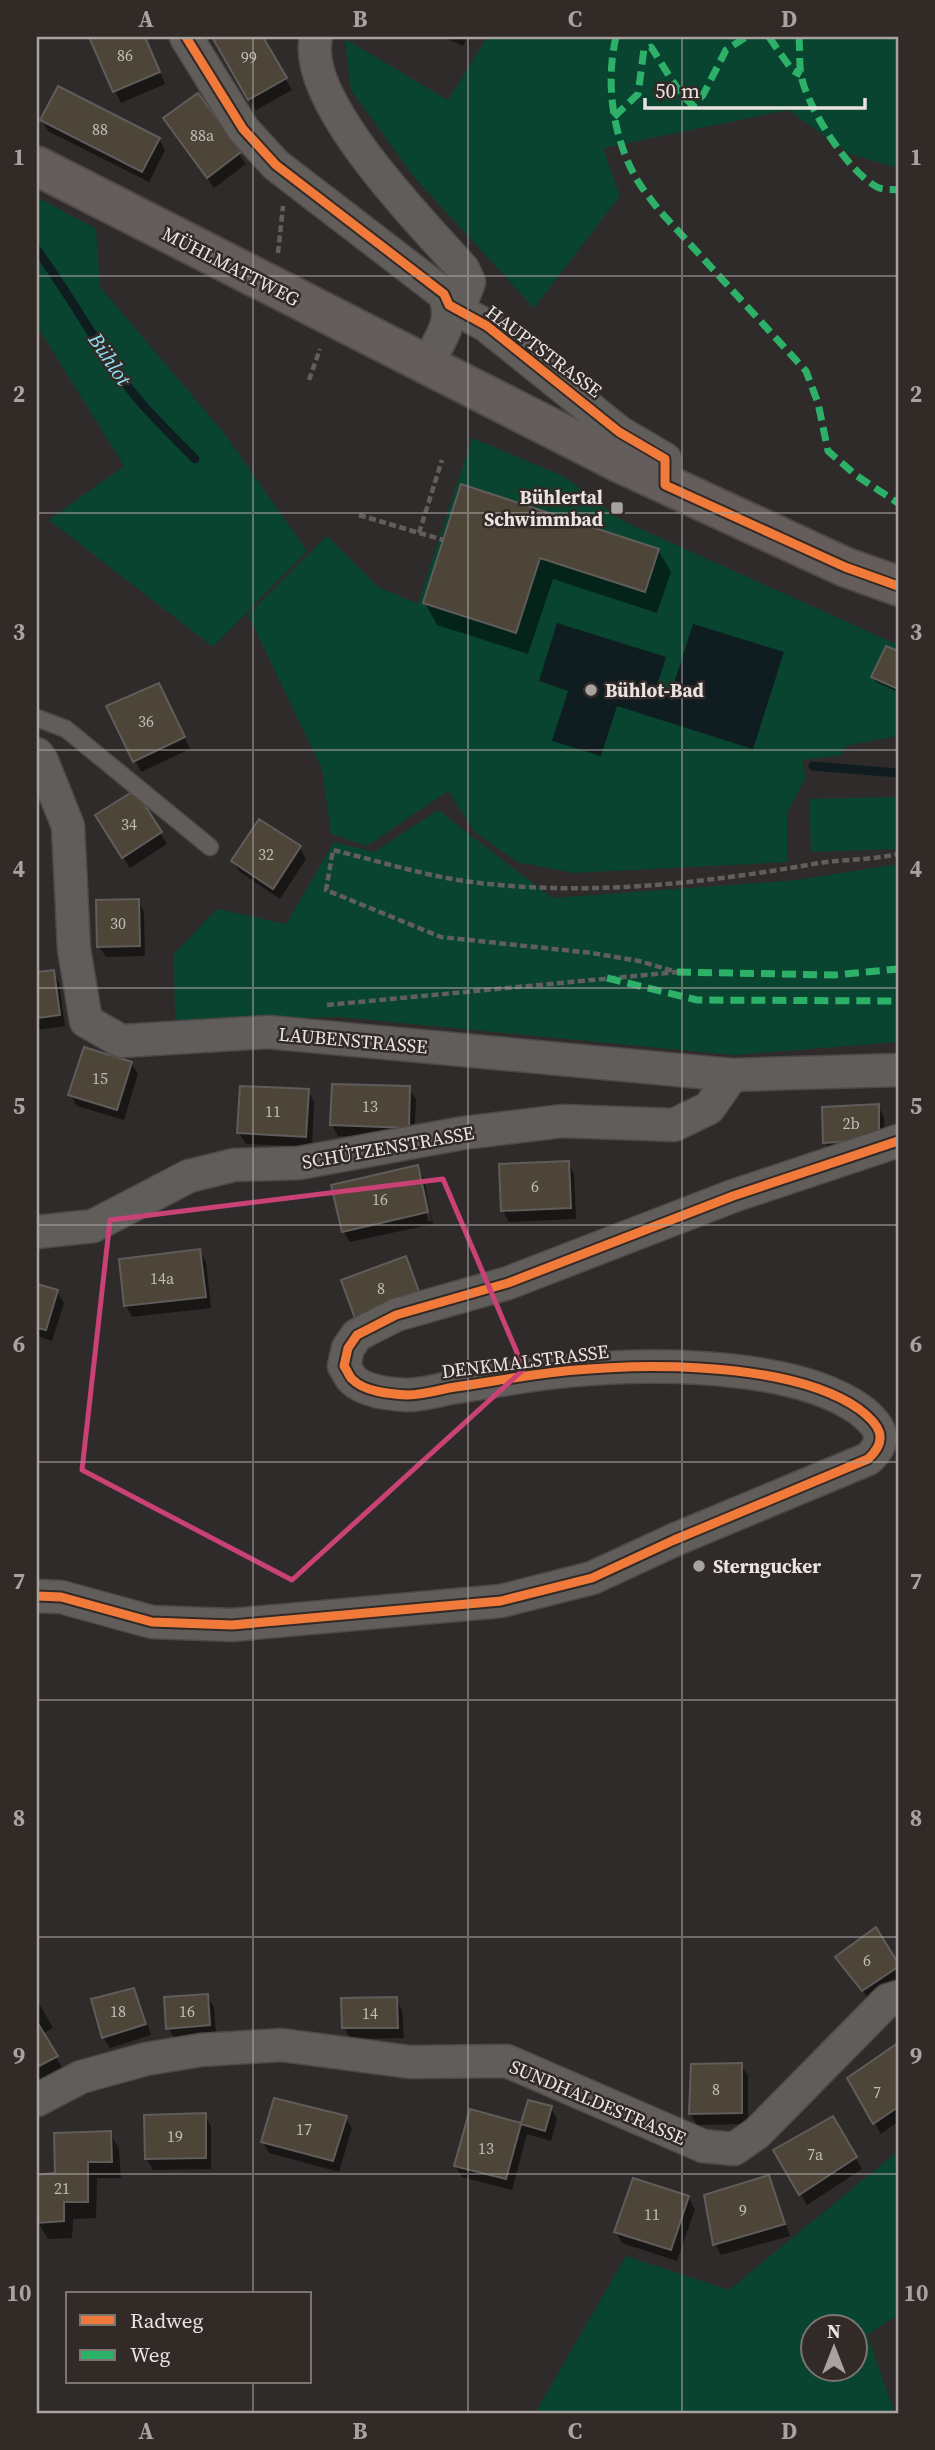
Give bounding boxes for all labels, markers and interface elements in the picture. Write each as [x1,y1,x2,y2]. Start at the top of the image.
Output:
text: A [138,3,154,35]
text: B [353,3,368,35]
text: C [568,3,582,35]
text: D [781,3,797,35]
house number: 86 [117,44,133,66]
house number: 99 [241,46,257,68]
scale bar [645,66,865,110]
text: 50 m [655,76,700,105]
house number: 88 [92,118,108,140]
house number: 88a [190,124,215,146]
text: 1 [13,141,25,173]
text: 1 [910,141,922,173]
street label: MÜHLMATTWEG [158,220,304,312]
street label: HAUPTSTRASSE [481,299,607,403]
water label: Bühlot [81,326,139,392]
text: 2 [13,378,25,410]
text: 2 [910,378,922,410]
place label: Bühlertal Schwimmbad [484,484,603,532]
marker: Bühlertal Schwimmbad [609,500,625,516]
text: 3 [13,616,25,648]
text: 3 [910,616,922,648]
place label: Bühlot-Bad [605,677,704,703]
marker: Bühlot-Bad [583,682,599,698]
house number: 36 [138,710,154,732]
house number: 34 [121,813,137,835]
house number: 32 [258,843,274,865]
text: 4 [13,853,25,885]
text: 4 [910,853,922,885]
house number: 30 [110,912,126,934]
street label: LAUBENSTRASSE [277,1021,429,1059]
house number: 15 [92,1067,108,1089]
text: 5 [13,1090,25,1122]
text: 5 [910,1090,922,1122]
house number: 13 [362,1095,378,1117]
house number: 11 [265,1100,281,1122]
house number: 2b [842,1112,860,1134]
street label: SCHÜTZENSTRASSE [300,1119,476,1175]
house number: 6 [531,1175,539,1197]
house number: 16 [372,1188,388,1210]
house number: 14a [150,1267,175,1289]
house number: 8 [377,1277,385,1299]
text: 6 [13,1328,25,1360]
text: 6 [910,1328,922,1360]
street label: DENKMALSTRASSE [440,1338,610,1384]
place label: Sterngucker [713,1553,821,1579]
marker: Sterngucker [691,1558,707,1574]
text: 7 [13,1565,25,1597]
text: 7 [910,1565,922,1597]
text: 8 [13,1802,25,1834]
text: 8 [910,1802,922,1834]
house number: 6 [863,1949,871,1971]
house number: 18 [110,2000,126,2022]
house number: 16 [179,2000,195,2022]
house number: 14 [362,2002,378,2024]
text: 9 [13,2040,25,2072]
text: 9 [910,2040,922,2072]
street label: SUNDHALDESTRASSE [506,2053,690,2151]
house number: 8 [712,2078,720,2100]
house number: 7 [873,2081,881,2103]
house number: 17 [296,2118,312,2140]
house number: 19 [167,2125,183,2147]
house number: 13 [478,2137,494,2159]
house number: 7a [807,2143,824,2165]
house number: 21 [54,2177,70,2199]
house number: 9 [739,2199,747,2221]
house number: 11 [644,2203,660,2225]
text: 10 [7,2277,31,2309]
text: 10 [904,2277,928,2309]
legend [66,2292,312,2384]
text: Radweg [130,2306,203,2335]
north arrow [799,2314,869,2384]
text: N [827,2318,841,2344]
text: Weg [130,2340,170,2369]
text: A [138,2415,154,2447]
text: B [353,2415,368,2447]
text: C [568,2415,582,2447]
text: D [781,2415,797,2447]

